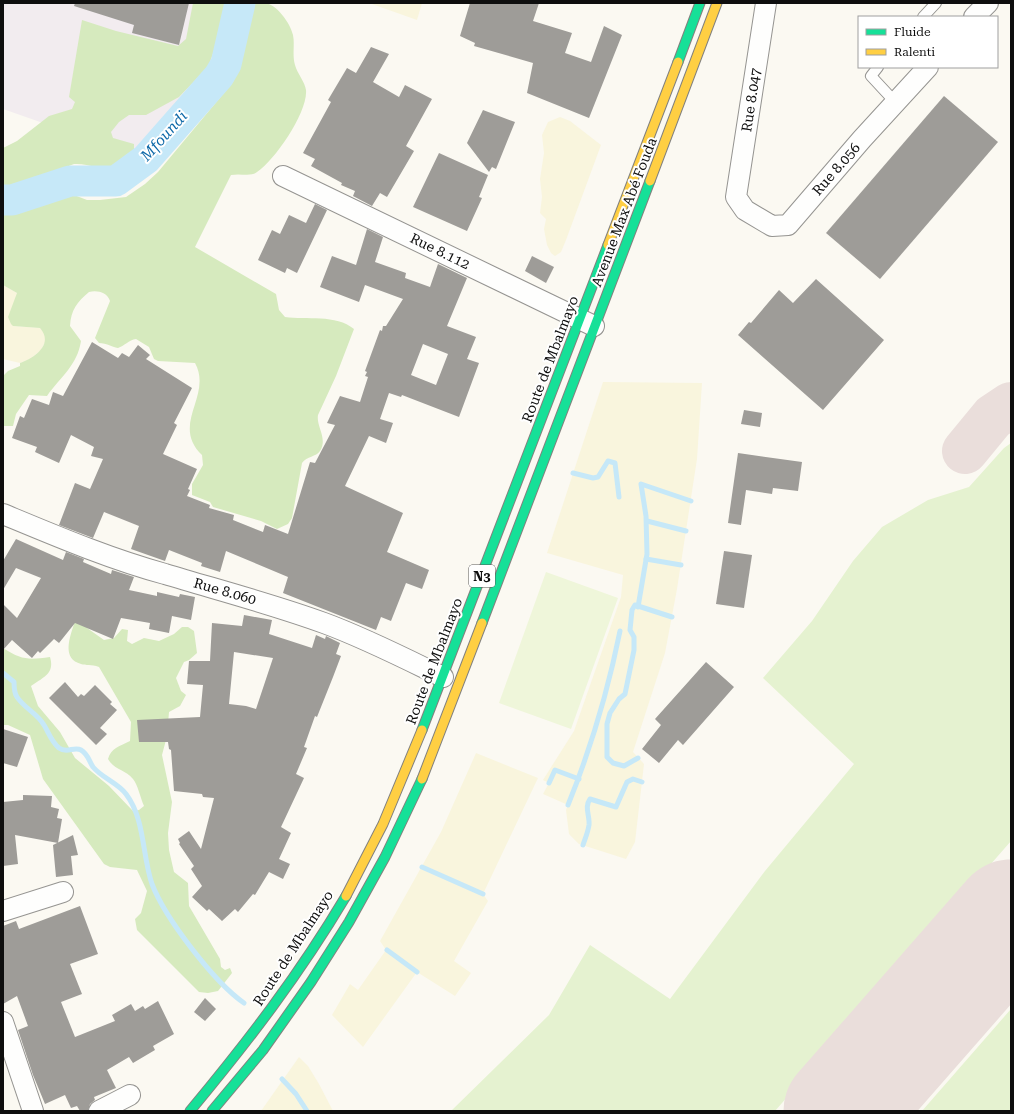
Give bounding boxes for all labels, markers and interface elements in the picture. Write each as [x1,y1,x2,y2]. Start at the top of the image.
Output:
legend [858,16,998,68]
text: Fluide [894,25,931,39]
text: Ralenti [894,45,935,59]
street label: Rue 8.047 [738,67,764,133]
water label: Mfoundi [136,107,191,165]
street label: Avenue Max Abé Fouda [588,135,660,289]
street label: Rue 8.056 [809,139,863,199]
street label: Rue 8.112 [408,230,473,272]
street label: Route de Mbalmayo [519,294,581,424]
road number: N3 [469,565,495,587]
street label: Rue 8.060 [192,574,258,608]
street label: Route de Mbalmayo [403,596,465,726]
street label: Route de Mbalmayo [250,887,336,1009]

